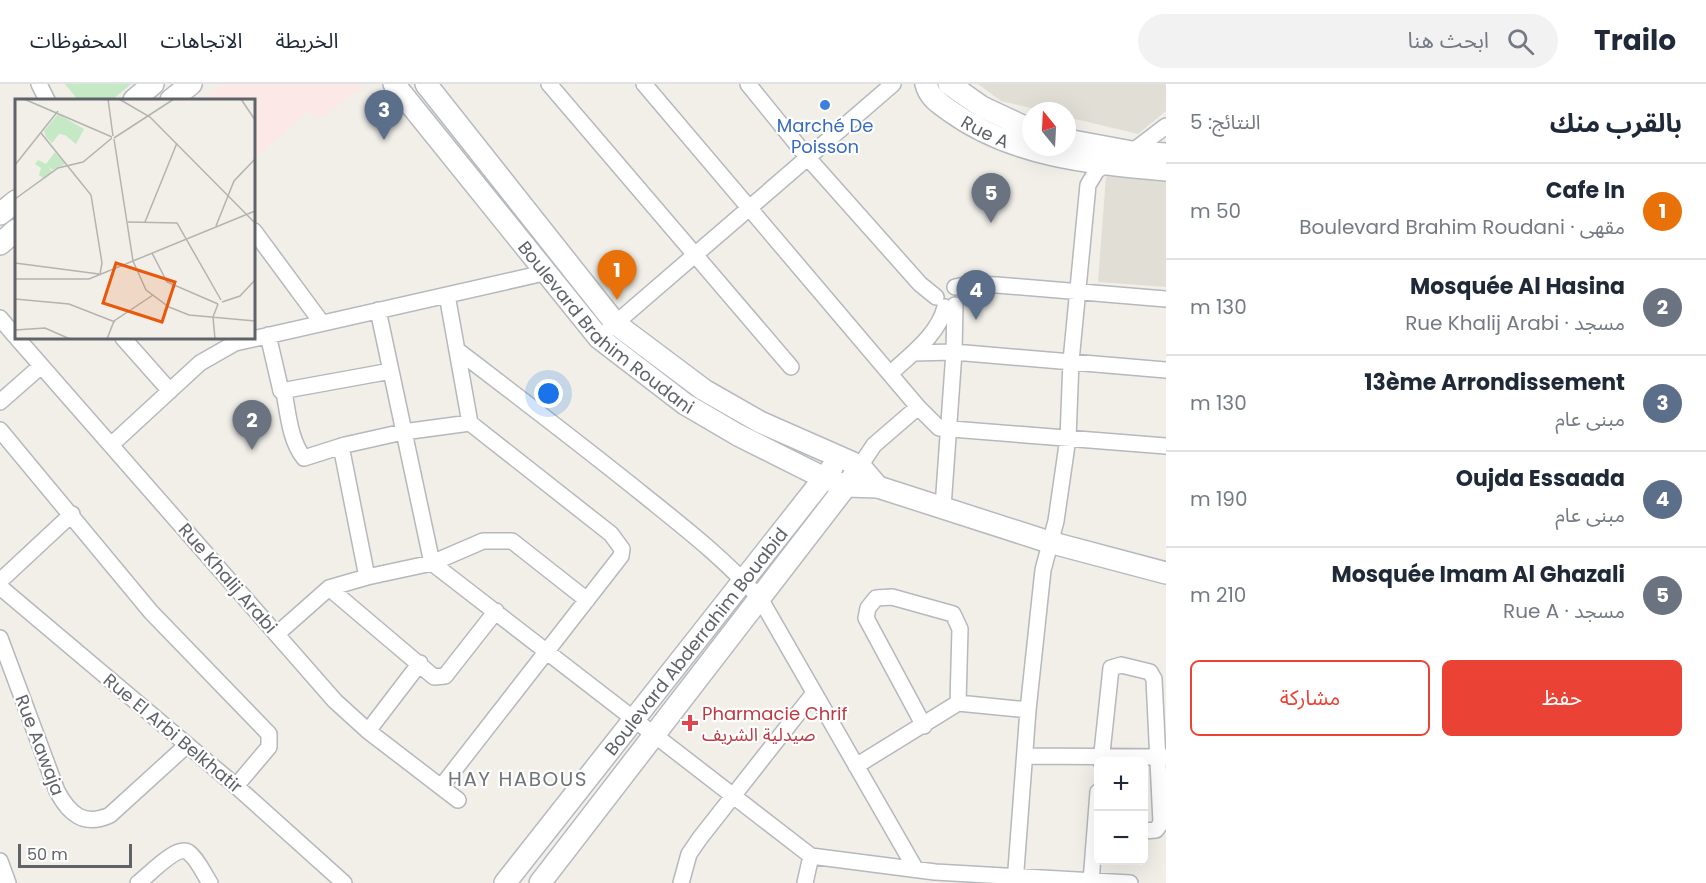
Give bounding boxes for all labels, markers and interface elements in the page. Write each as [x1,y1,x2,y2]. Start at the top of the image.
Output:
search box [1138,14,1558,68]
text: Trailo [1594,21,1676,60]
text: ابحث هنا [1407,25,1489,56]
icon: search [1504,25,1537,58]
text: المحفوظات [30,26,127,55]
text: الاتجاهات [160,26,242,55]
text: الخريطة [275,26,338,55]
pin: 3 [364,91,404,140]
marker: Marché De Poisson [818,98,832,112]
inset map [15,99,255,339]
north arrow [1022,102,1076,156]
text: بالقرب منك [1550,105,1682,141]
text: النتائج: 5 [1190,108,1261,136]
street label: Rue A [957,109,1013,154]
place label: Marché De Poisson [777,113,873,159]
pin: 5 [972,174,1010,223]
text: Cafe In [1546,175,1625,206]
text: 50 m [1190,197,1241,225]
text: 1 [1659,197,1666,225]
text: مقهى · Boulevard Brahim Roudani [1299,213,1625,241]
street label: Boulevard Brahim Roudani [513,235,699,419]
pin: 1 [598,250,636,300]
pin: 4 [956,270,996,320]
text: Mosquée Al Hasina [1410,271,1625,302]
text: 130 m [1190,293,1247,321]
text: 2 [1657,293,1668,321]
text: مسجد · Rue Khalij Arabi [1405,309,1625,337]
text: 13ème Arrondissement [1364,367,1625,398]
your location [534,379,563,408]
text: 130 m [1190,389,1247,417]
text: 3 [1656,389,1669,417]
pin: 2 [232,400,272,450]
text: مبنى عام [1555,405,1625,433]
text: Oujda Essaada [1456,463,1625,494]
text: 190 m [1190,485,1248,513]
text: 4 [1656,485,1669,513]
text: مبنى عام [1555,501,1625,529]
street label: Rue Khalij Arabi [173,517,283,639]
street label: Boulevard Abderrahim Bouabid [598,522,793,760]
text: Mosquée Imam Al Ghazali [1332,559,1625,590]
text: 210 m [1190,581,1246,609]
text: 5 [1656,581,1669,609]
text: مسجد · Rue A [1503,597,1625,625]
button: مشاركة [1190,660,1430,736]
button: حفظ [1442,660,1682,736]
street label: Rue El Arbi Belkhatir [98,667,248,799]
street label: Rue Aawaja [9,691,71,799]
place label: Pharmacie Chrif صيدلية الشريف [702,701,847,747]
marker: Pharmacie Chrif صيدلية الشريف [683,716,697,730]
map controls [1094,757,1148,865]
button: + [1094,757,1148,811]
district label: HAY HABOUS [448,765,588,793]
button: − [1094,811,1148,865]
scale bar [18,841,132,868]
text: 50 m [27,843,68,866]

